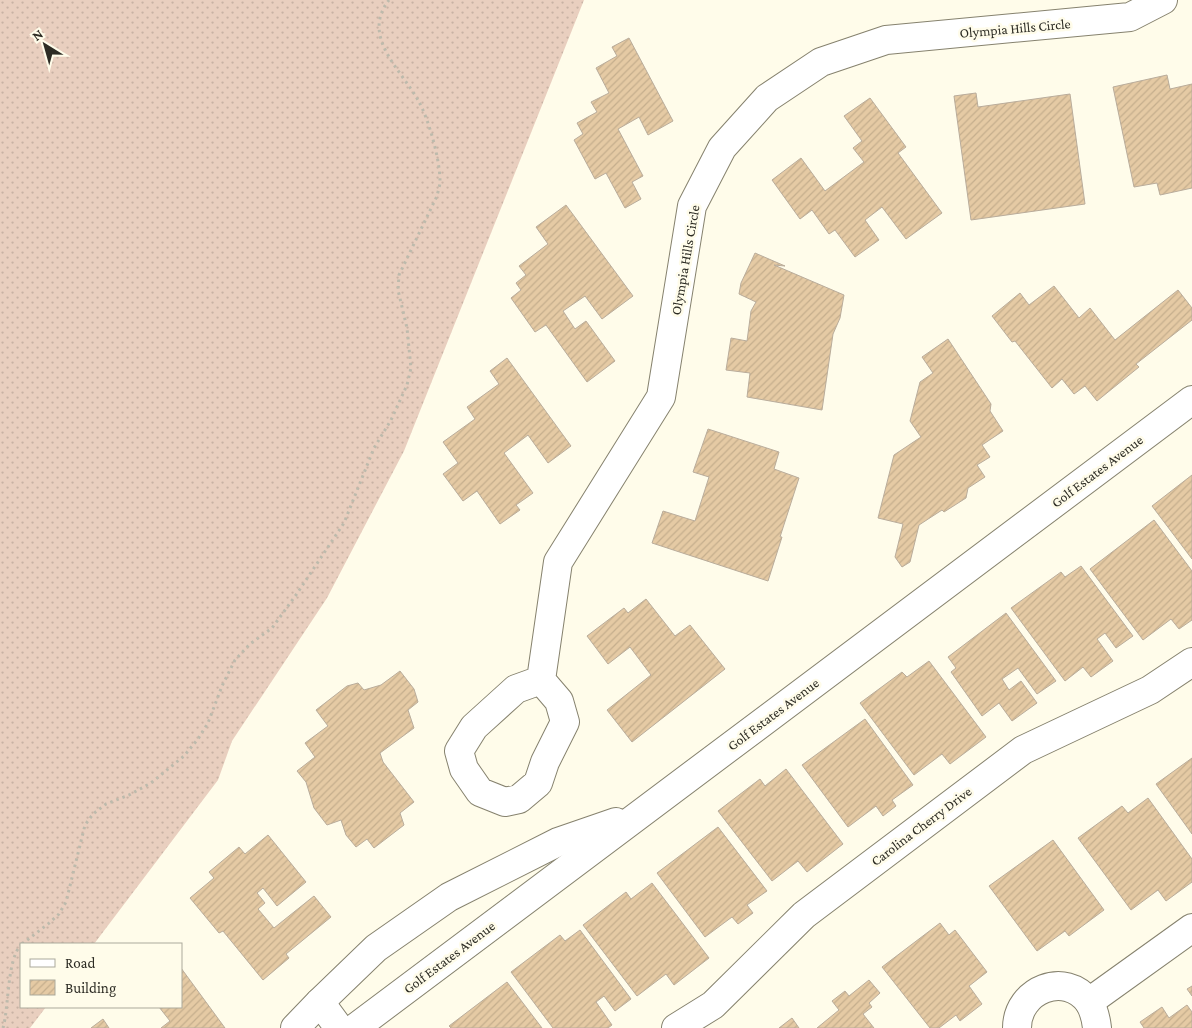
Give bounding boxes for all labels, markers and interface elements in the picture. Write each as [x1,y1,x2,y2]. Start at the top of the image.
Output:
street label: Olympia Hills Circle [959,15,1071,41]
north arrow [20,20,70,70]
text: N [29,25,46,44]
street label: Olympia Hills Circle [667,204,703,316]
street label: Golf Estates Avenue [1048,431,1146,511]
street label: Golf Estates Avenue [724,674,822,754]
street label: Carolina Cherry Drive [868,783,974,869]
street label: Golf Estates Avenue [400,917,498,997]
legend [20,943,182,1008]
text: Road [65,955,96,971]
text: Building [65,980,116,997]

